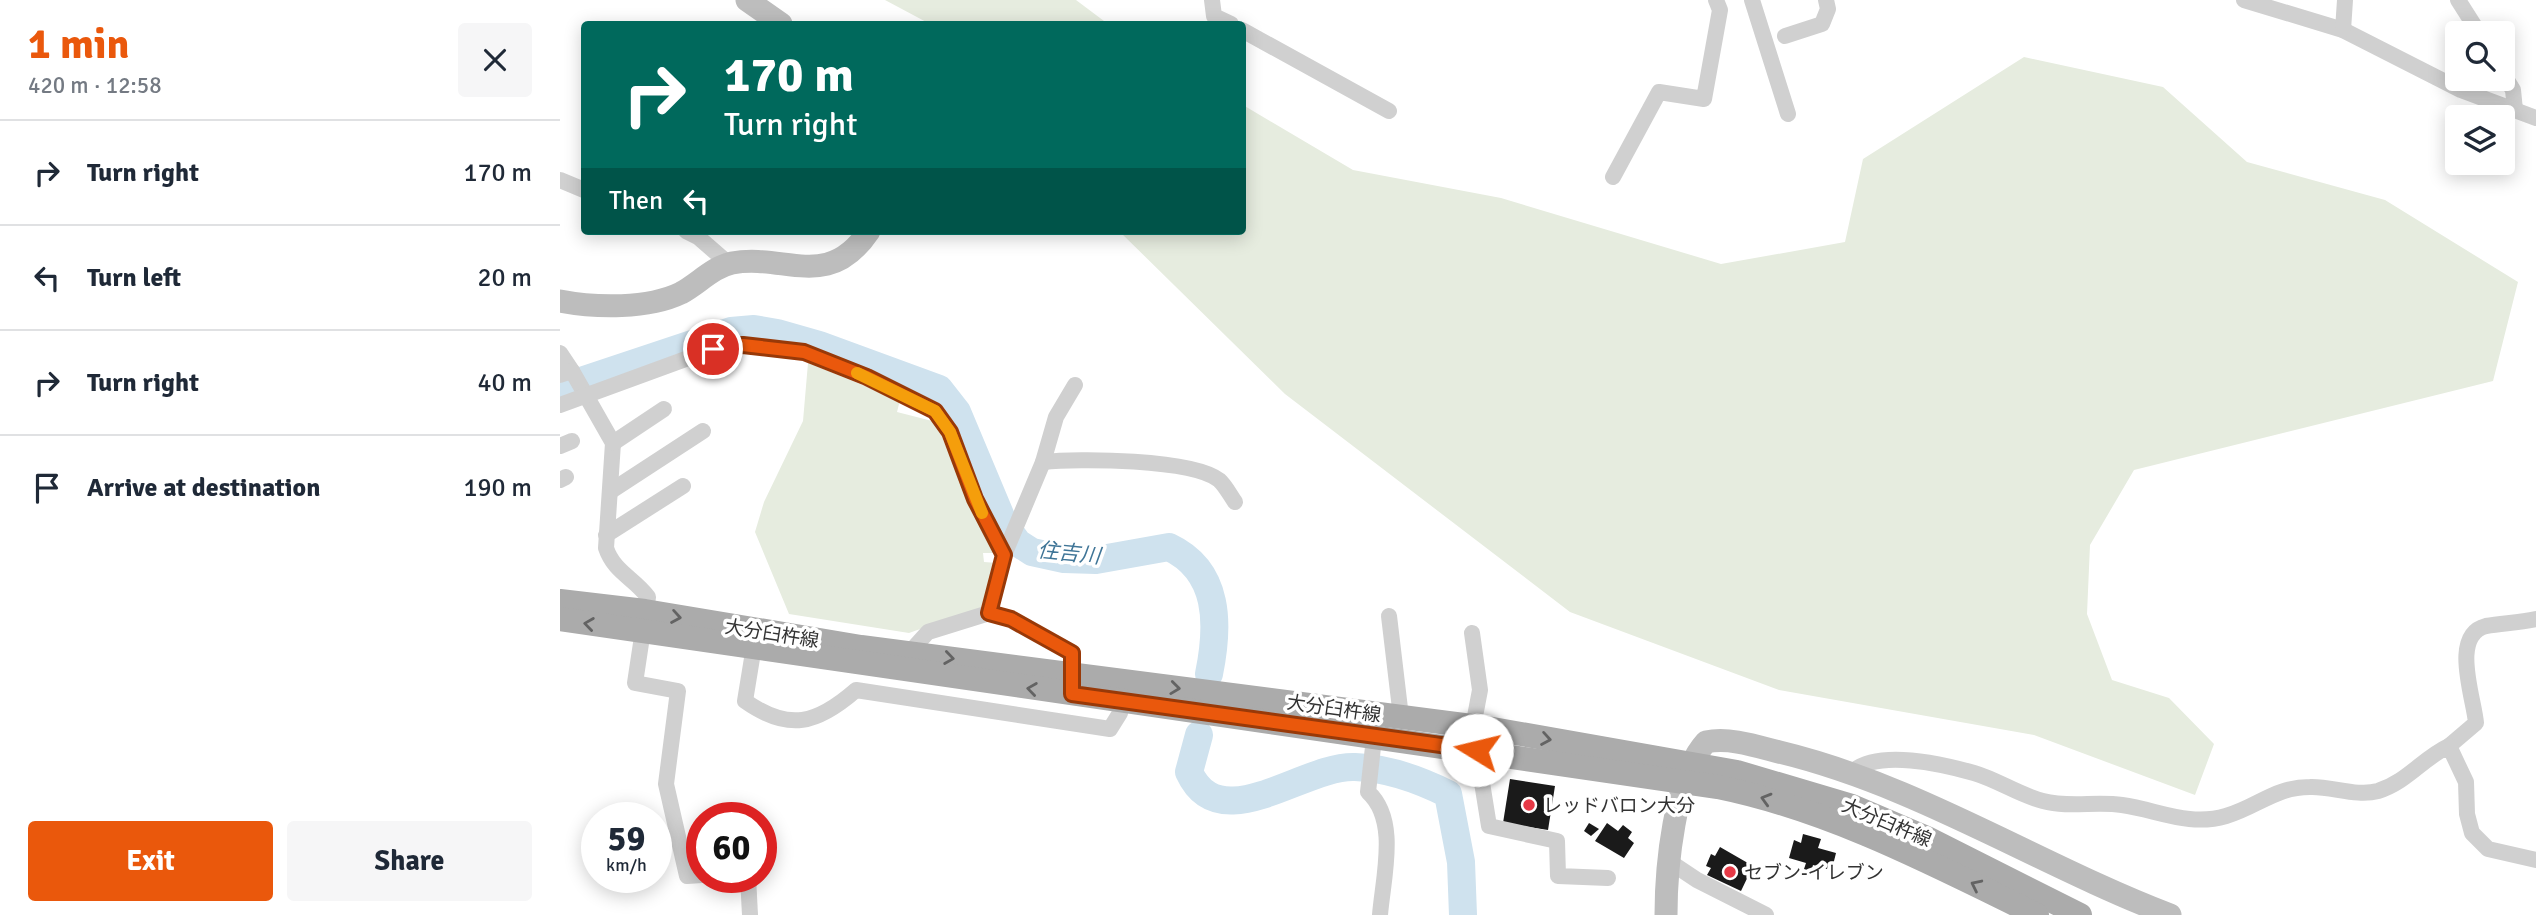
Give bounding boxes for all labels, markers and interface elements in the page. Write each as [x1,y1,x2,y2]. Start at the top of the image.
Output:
text: 1 min [28,19,129,70]
map controls [2445,21,2515,175]
button: search [2445,21,2515,91]
button: close [458,23,532,97]
text: 170 m [724,45,854,105]
icon: right [609,49,700,140]
text: 420 m · 12:58 [28,71,162,100]
text: Turn right [724,105,857,144]
button: layers [2445,105,2515,175]
icon: right [28,154,66,192]
text: Turn right [87,157,199,189]
text: 170 m [463,157,532,189]
icon: left [677,182,715,220]
text: Then [609,185,663,217]
icon: left [28,259,66,297]
text: Turn left [87,262,181,294]
text: 20 m [477,262,532,294]
pin [683,319,743,379]
icon: arrive [694,330,732,368]
icon: right [28,364,66,402]
text: Turn right [87,367,199,399]
text: 40 m [477,367,532,399]
icon: arrive [28,469,66,507]
text: Arrive at destination [87,472,320,504]
text: 190 m [463,472,532,504]
water label: 住吉川 [1036,537,1104,569]
one-way arrow [670,609,682,624]
street label: 大分臼杵線 [723,615,821,653]
one-way arrow [583,617,595,632]
one-way arrow [944,650,955,665]
one-way arrow [1169,681,1181,696]
one-way arrow [1027,682,1038,697]
street label: 大分臼杵線 [1285,690,1383,727]
position arrow [1440,713,1514,787]
one-way arrow [1540,730,1552,745]
one-way arrow [1760,792,1772,807]
street label: 大分臼杵線 [1838,793,1935,853]
place label: レッドバロン大分 [1543,794,1695,818]
marker: レッドバロン大分 [1521,797,1537,813]
speed limit sign: 60 [686,802,777,893]
text: 59 [608,817,645,860]
button: Exit [28,821,273,901]
button: Share [287,821,532,901]
text: km/h [606,854,647,876]
place label: セブン-イレブン [1744,861,1884,885]
marker: セブン-イレブン [1722,864,1738,880]
one-way arrow [1971,879,1983,893]

